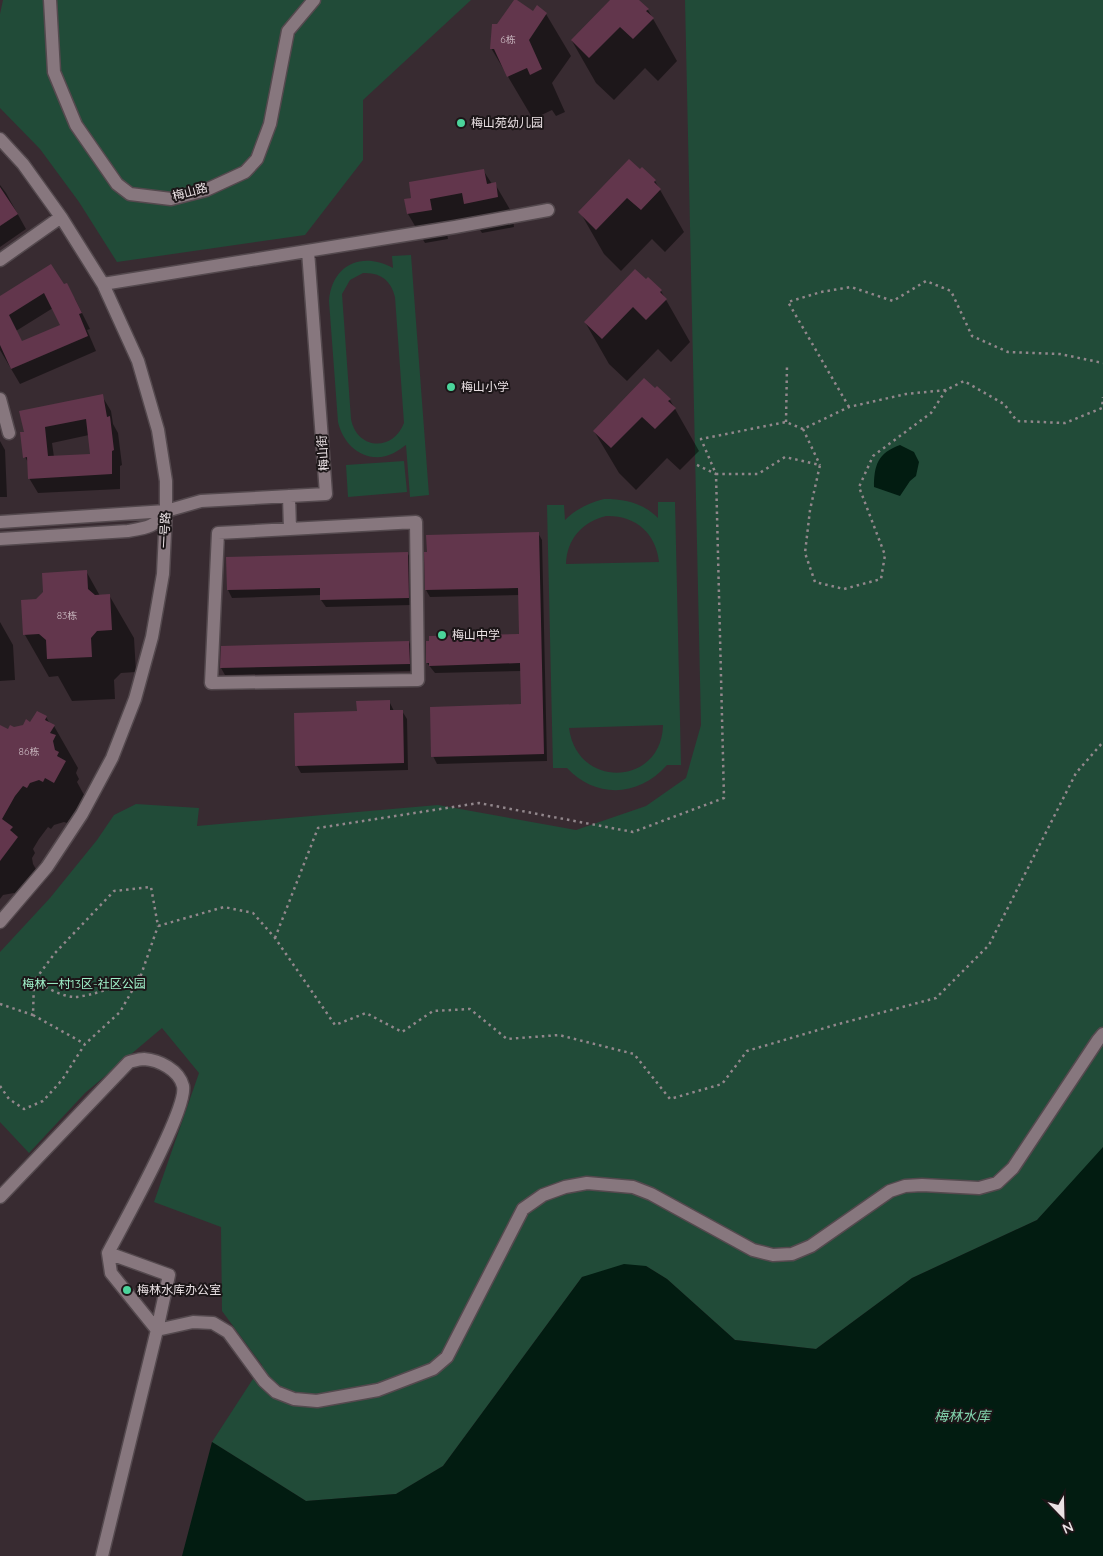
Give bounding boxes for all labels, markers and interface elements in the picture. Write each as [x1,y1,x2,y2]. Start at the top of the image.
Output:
house number: 6栋 [500,33,516,46]
place label: 梅山苑幼儿园 [471,115,543,130]
marker: 梅山苑幼儿园 [455,117,467,129]
street label: 梅山路 [171,180,209,203]
place label: 梅山小学 [461,379,509,394]
marker: 梅山小学 [445,381,457,393]
street label: 梅山街 [314,435,331,472]
street label: 一号路 [156,512,173,548]
house number: 83栋 [57,609,77,622]
place label: 梅山中学 [452,627,500,642]
marker: 梅山中学 [436,629,448,641]
house number: 86栋 [19,745,39,758]
park label: 梅林一村13区-社区公园 [22,976,146,991]
place label: 梅林水库办公室 [137,1282,221,1297]
marker: 梅林水库办公室 [121,1284,133,1296]
water label: 梅林水库 [934,1407,992,1425]
north arrow [1038,1491,1088,1541]
text: N [1060,1518,1076,1538]

